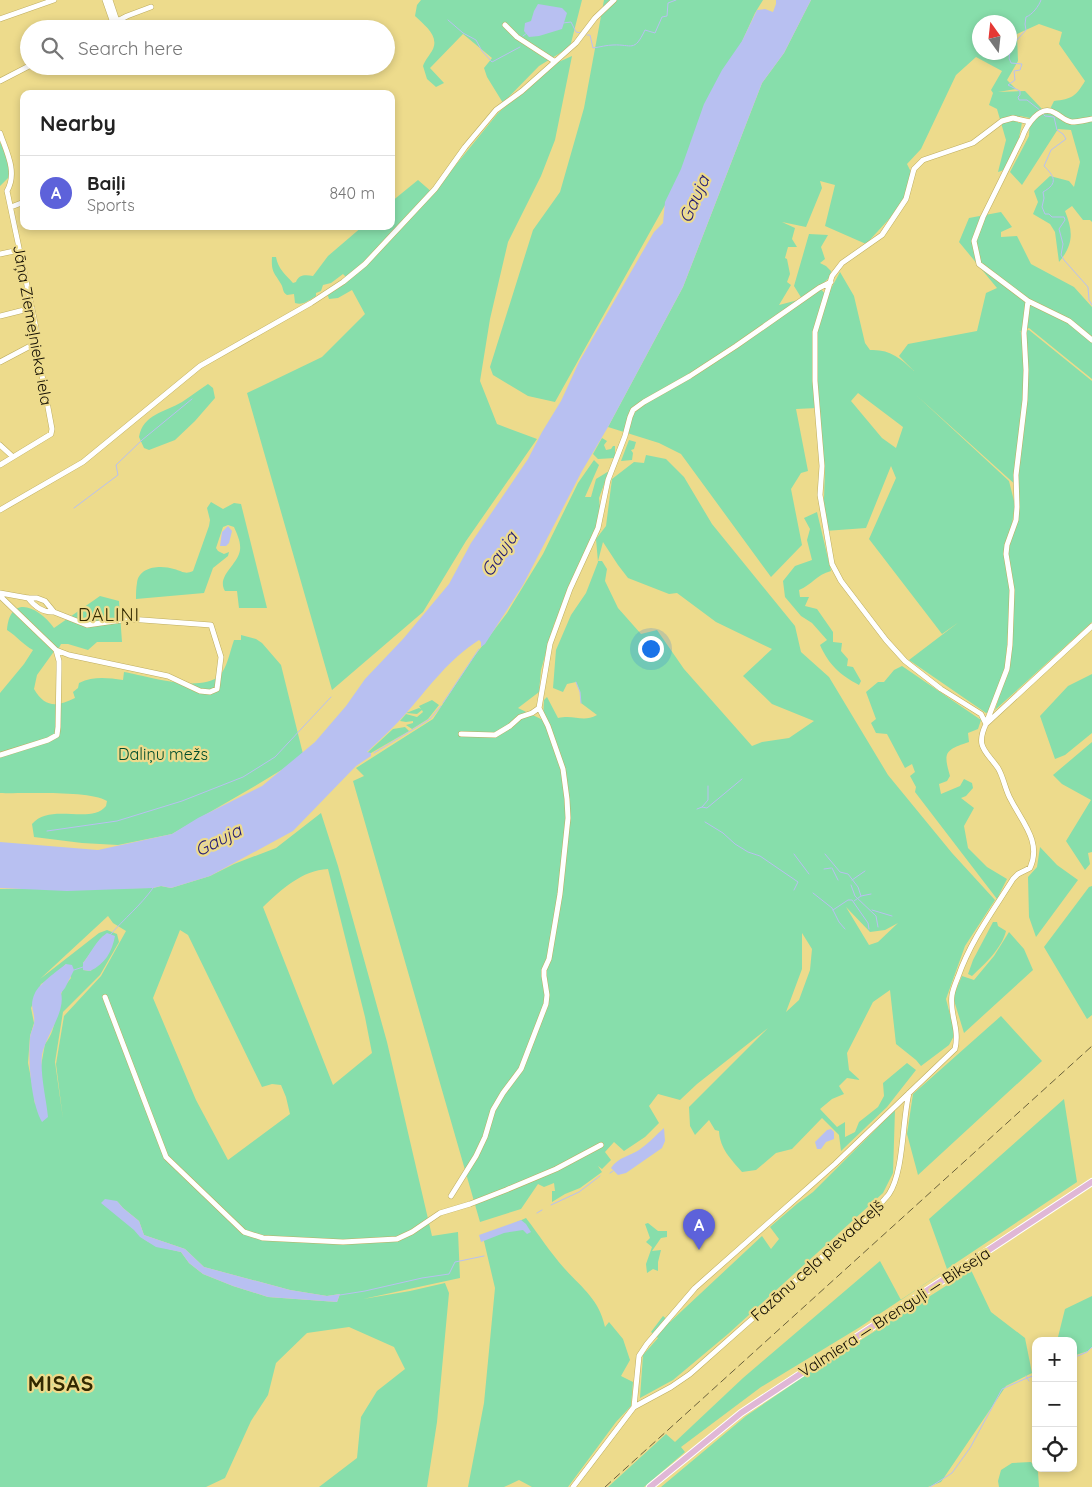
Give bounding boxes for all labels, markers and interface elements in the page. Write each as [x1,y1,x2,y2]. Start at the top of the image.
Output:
north arrow [972,15,1017,60]
search box [20,20,395,75]
icon: search [38,34,66,62]
text: Search here [78,36,183,60]
text: Nearby [40,110,116,136]
text: Baiļi [87,171,125,195]
water label: Gauja [673,171,715,226]
text: A [51,183,61,203]
text: 840 m [329,183,375,203]
text: Sports [87,195,135,215]
street label: Jāņa Ziemeļnieka iela [9,243,57,407]
water label: Gauja [476,526,523,581]
district label: DALIŅI [78,603,140,626]
your location [638,636,664,662]
park label: Daliņu mežs [118,744,208,764]
water label: Gauja [191,818,246,861]
street label: Fazānu ceļa pievadceļš [746,1195,888,1325]
pin: A [683,1209,715,1250]
street label: Valmiera — Brenguļi — Bikseja [795,1243,993,1381]
map controls [1032,1337,1077,1472]
button: + [1032,1337,1077,1382]
district label: MISAS [28,1370,94,1396]
button: − [1032,1382,1077,1427]
button: locate [1032,1427,1077,1472]

